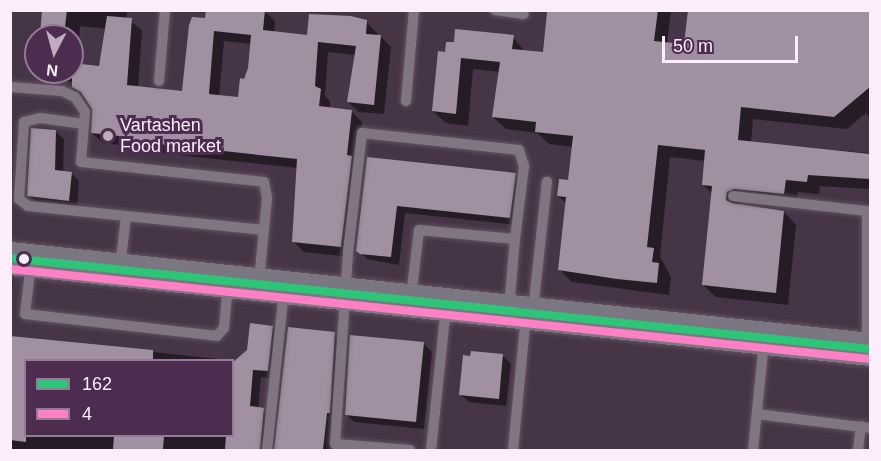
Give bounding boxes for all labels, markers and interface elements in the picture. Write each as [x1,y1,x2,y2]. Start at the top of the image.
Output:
north arrow [24,24,84,84]
scale bar [665,24,802,62]
text: 50 m [673,36,713,56]
text: N [46,61,59,79]
place label: Vartashen Food market [120,115,221,158]
marker: Vartashen Food market [101,129,115,143]
unlabelled marker [18,253,30,265]
legend [24,359,234,437]
text: 162 [82,374,112,394]
text: 4 [82,404,92,424]

